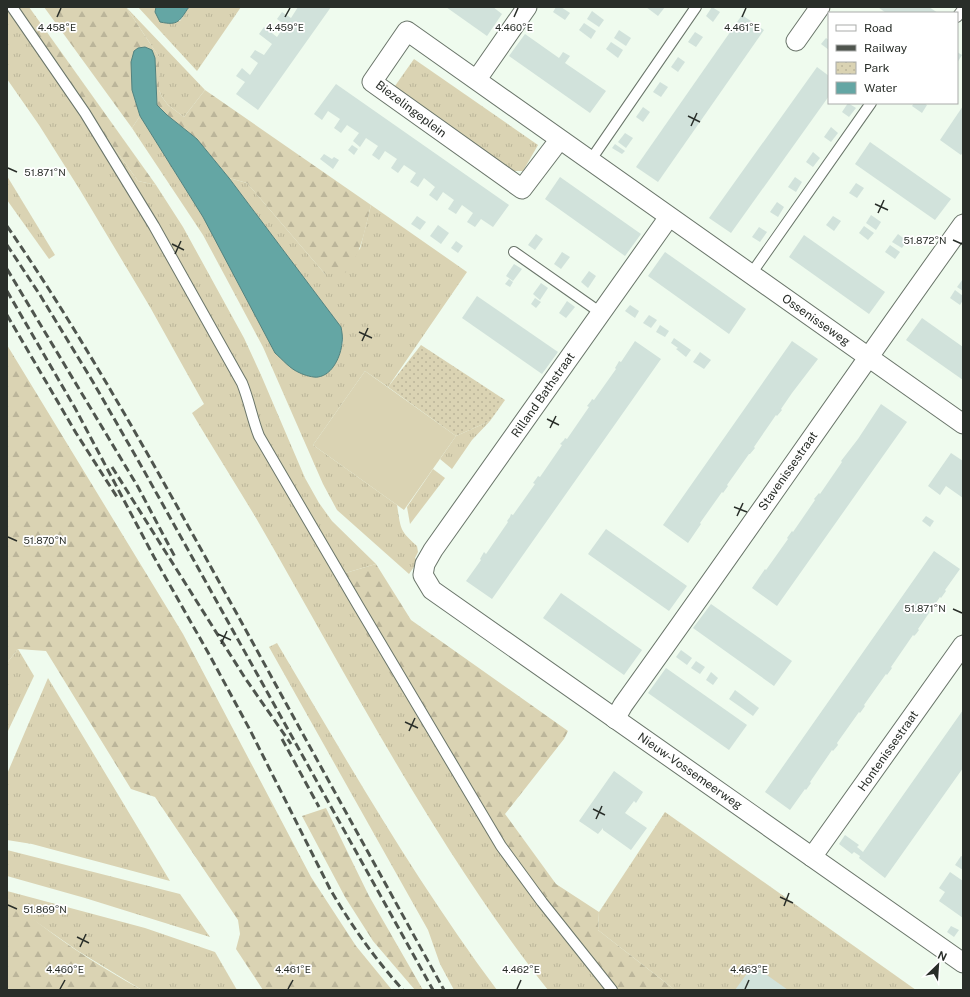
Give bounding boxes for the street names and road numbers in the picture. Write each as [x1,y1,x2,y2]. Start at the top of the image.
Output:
street label: Biezelingeplein [373,78,449,140]
street label: Ossenisseweg [779,291,853,349]
street label: Rilland Bathstraat [508,350,578,440]
street label: Stavenissestraat [756,429,821,513]
street label: Hontenissestraat [855,708,921,794]
street label: Nieuw-Vossemeerweg [635,730,745,812]

